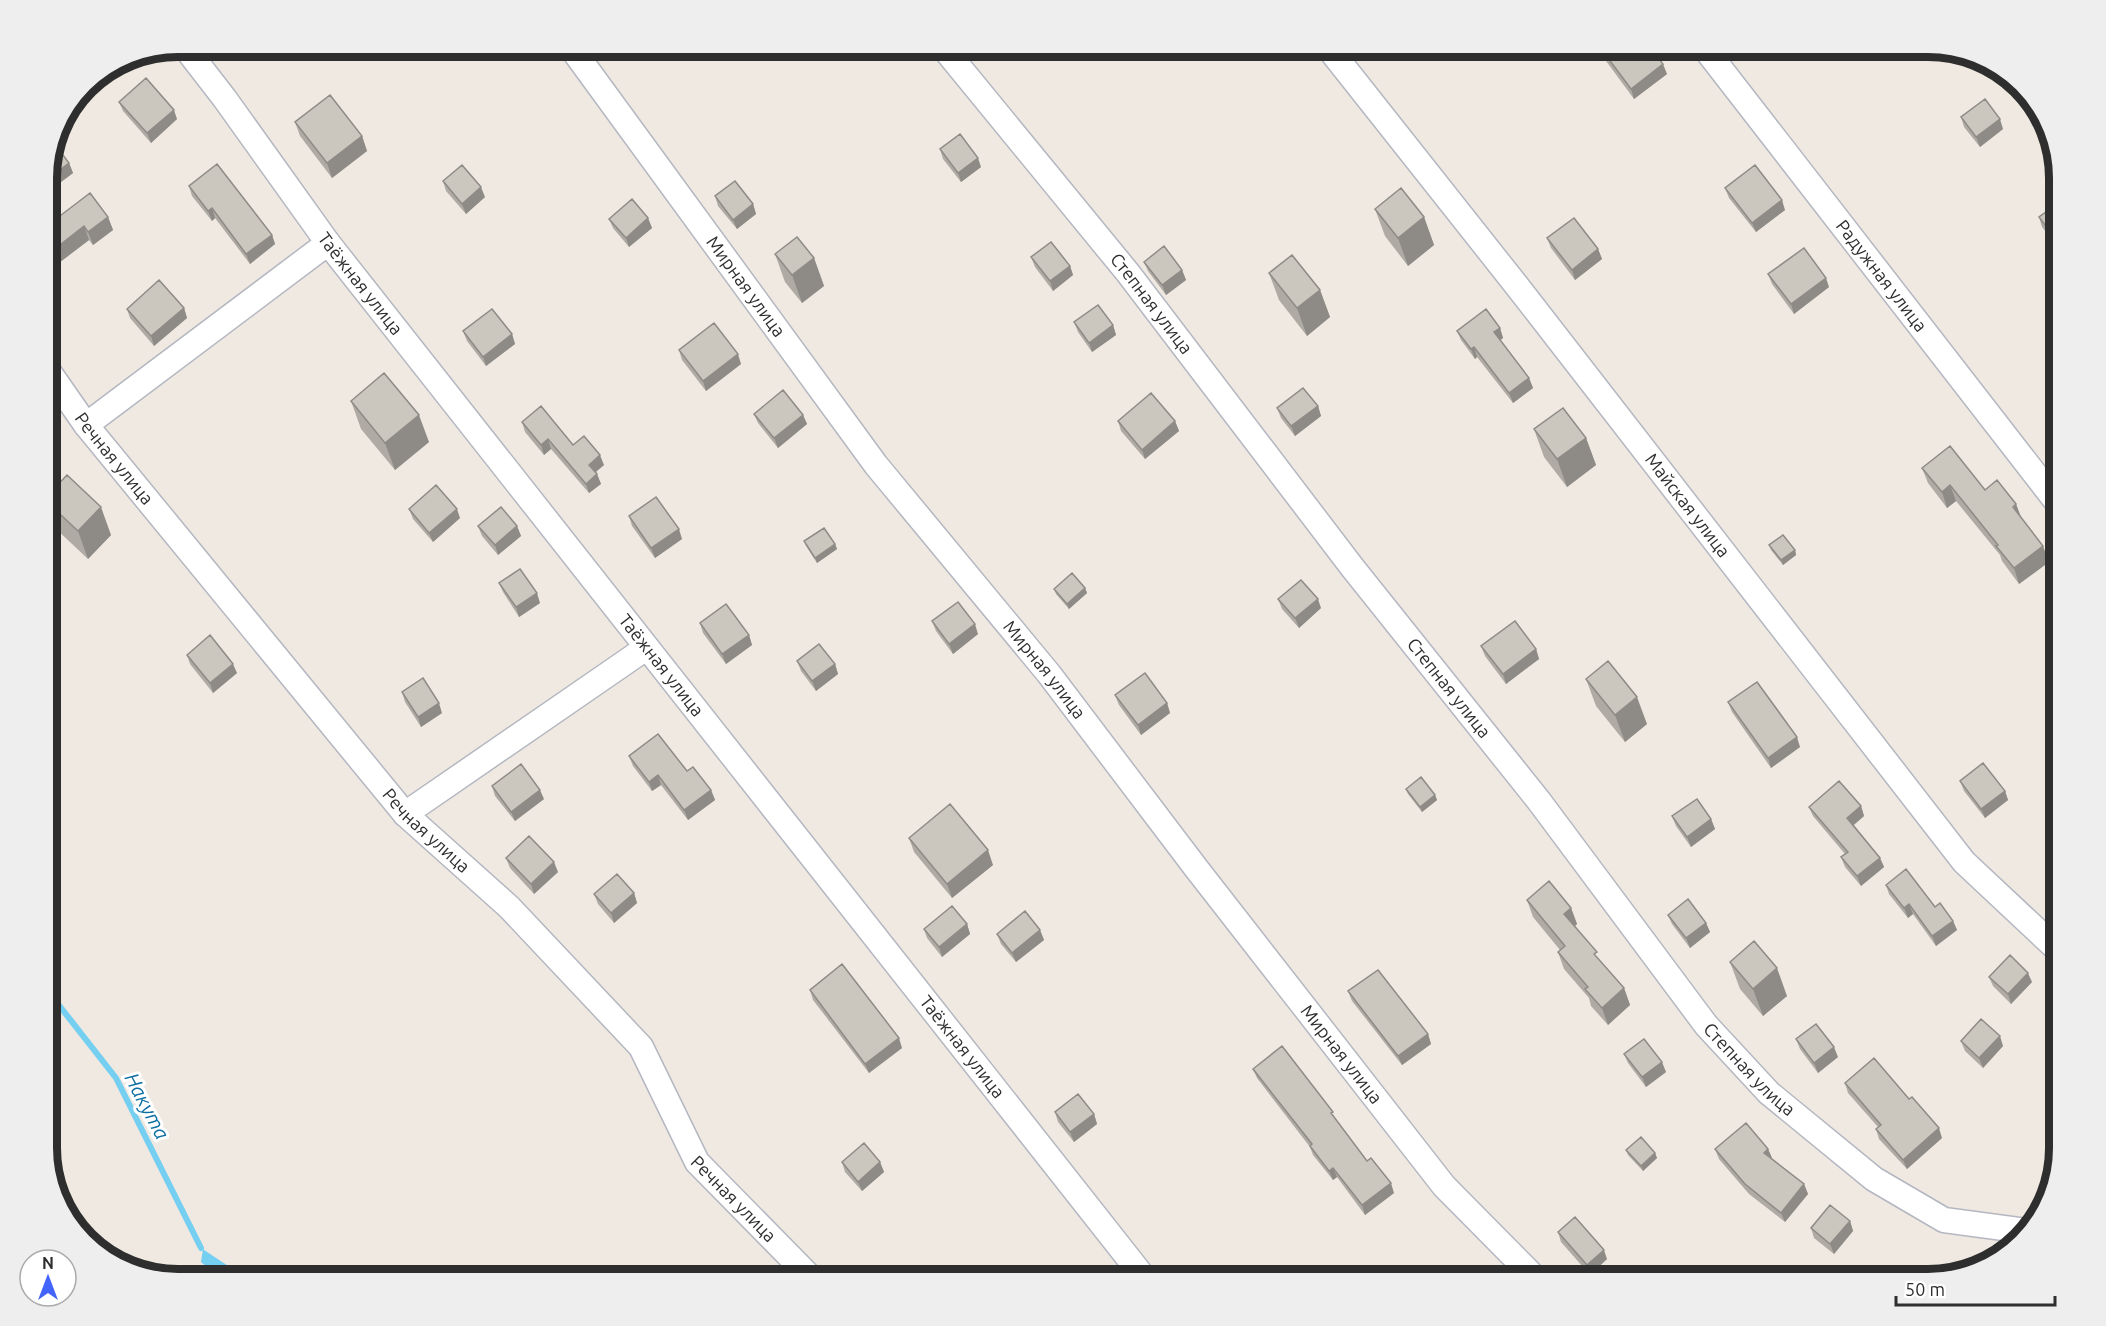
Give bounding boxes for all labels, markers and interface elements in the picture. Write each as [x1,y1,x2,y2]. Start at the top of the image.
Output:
street label: Радужная улица [1833,216,1932,335]
street label: Таёжная улица [315,228,407,338]
street label: Мирная улица [703,232,790,340]
street label: Степная улица [1107,249,1197,358]
street label: Речная улица [71,408,158,508]
street label: Майская улица [1642,449,1735,561]
street label: Таёжная улица [615,610,708,720]
street label: Мирная улица [1000,616,1090,722]
street label: Степная улица [1404,634,1495,741]
street label: Речная улица [379,784,474,876]
street label: Таёжная улица [916,991,1009,1102]
street label: Мирная улица [1297,1000,1387,1107]
street label: Степная улица [1700,1018,1799,1119]
water label: Накута [120,1069,175,1143]
street label: Речная улица [687,1151,781,1245]
north arrow [18,1248,78,1308]
text: N [42,1254,54,1272]
scale bar [1896,1269,2055,1307]
text: 50 m [1905,1279,1945,1299]

